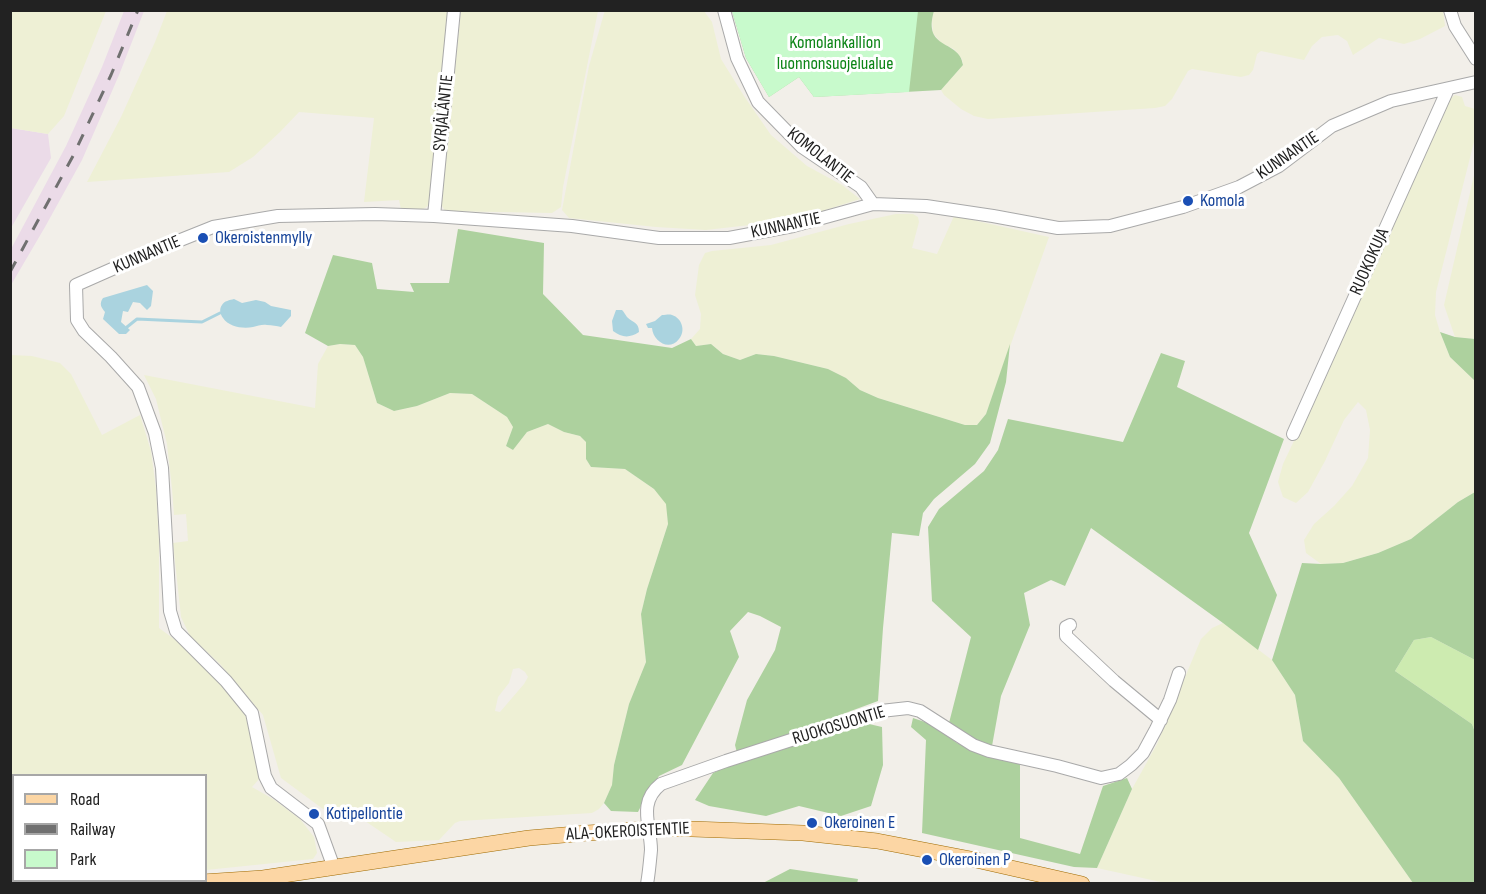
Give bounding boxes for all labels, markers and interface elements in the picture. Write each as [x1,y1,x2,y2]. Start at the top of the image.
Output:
park label: Komolankallion luonnonsuojelualue [777,32,893,74]
street label: SYRJÄLÄNTIE [429,74,459,152]
street label: KOMOLANTIE [782,123,858,189]
street label: KUNNANTIE [1253,127,1323,185]
place label: Komola [1200,190,1245,212]
marker: Komola [1181,194,1195,208]
street label: KUNNANTIE [749,208,823,244]
street label: RUOKOKUJA [1346,225,1394,299]
place label: Okeroistenmylly [215,227,312,249]
street label: KUNNANTIE [110,231,184,279]
marker: Okeroistenmylly [196,231,210,245]
street label: RUOKOSUONTIE [790,702,888,750]
legend [12,774,207,882]
text: Road [70,789,100,810]
place label: Kotipellontie [326,803,403,825]
marker: Kotipellontie [307,807,321,821]
place label: Okeroinen E [824,812,895,834]
marker: Okeroinen E [805,816,819,830]
street label: ALA-OKEROISTENTIE [566,818,690,846]
text: Railway [70,819,115,840]
text: Park [70,849,96,870]
place label: Okeroinen P [939,849,1010,871]
marker: Okeroinen P [920,853,934,867]

